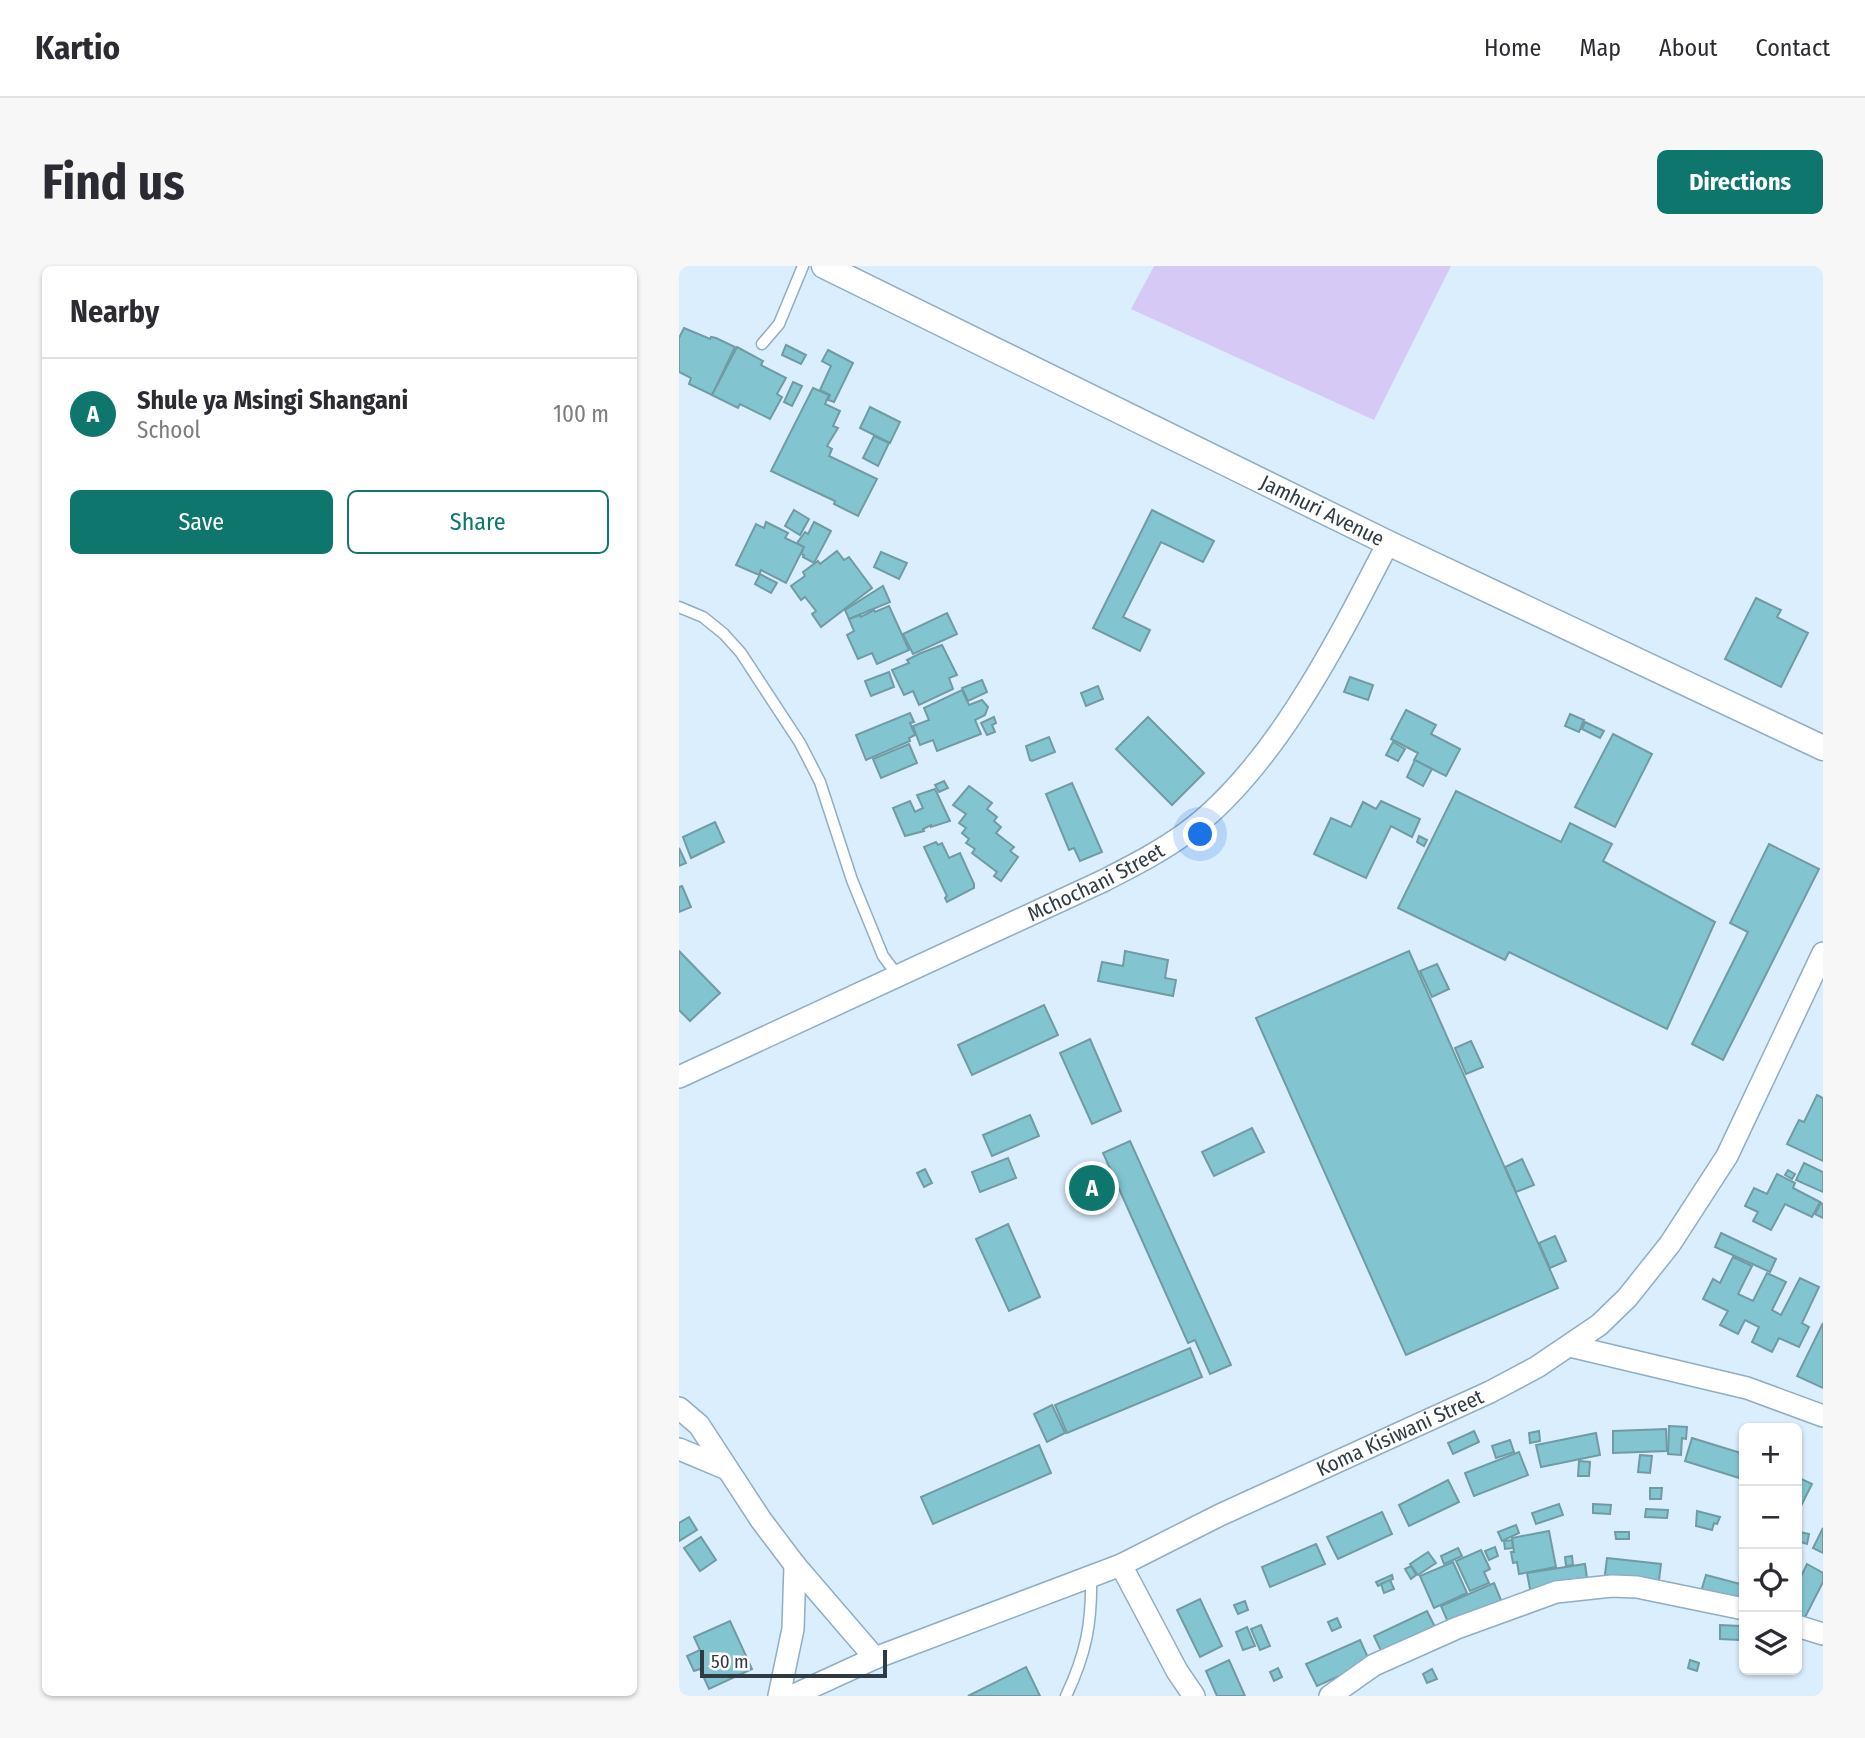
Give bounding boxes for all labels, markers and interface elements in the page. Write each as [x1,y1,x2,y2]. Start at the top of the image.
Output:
text: Kartio [35,28,120,68]
text: Home [1484,34,1541,62]
text: Map [1579,34,1621,62]
text: About [1659,34,1717,62]
text: Contact [1755,34,1830,62]
button: Directions [1657,150,1823,214]
text: Find us [42,153,185,212]
text: Nearby [70,294,159,330]
text: Shule ya Msingi Shangani [137,385,408,416]
text: A [87,400,99,428]
text: 100 m [553,400,609,428]
text: School [137,416,201,444]
street label: Jamhuri Avenue [1256,469,1388,552]
button: Save [70,490,333,554]
button: Share [347,490,609,554]
your location [1183,817,1217,851]
street label: Mchochani Street [1023,838,1169,927]
pin: A [1069,1162,1115,1214]
street label: Koma Kisiwani Street [1312,1384,1488,1482]
map controls [1739,1423,1802,1675]
button: + [1739,1423,1802,1486]
button: − [1739,1486,1802,1549]
button: locate [1739,1549,1802,1612]
button: layers [1739,1612,1802,1675]
scale bar [700,1647,887,1679]
text: 50 m [711,1650,749,1673]

